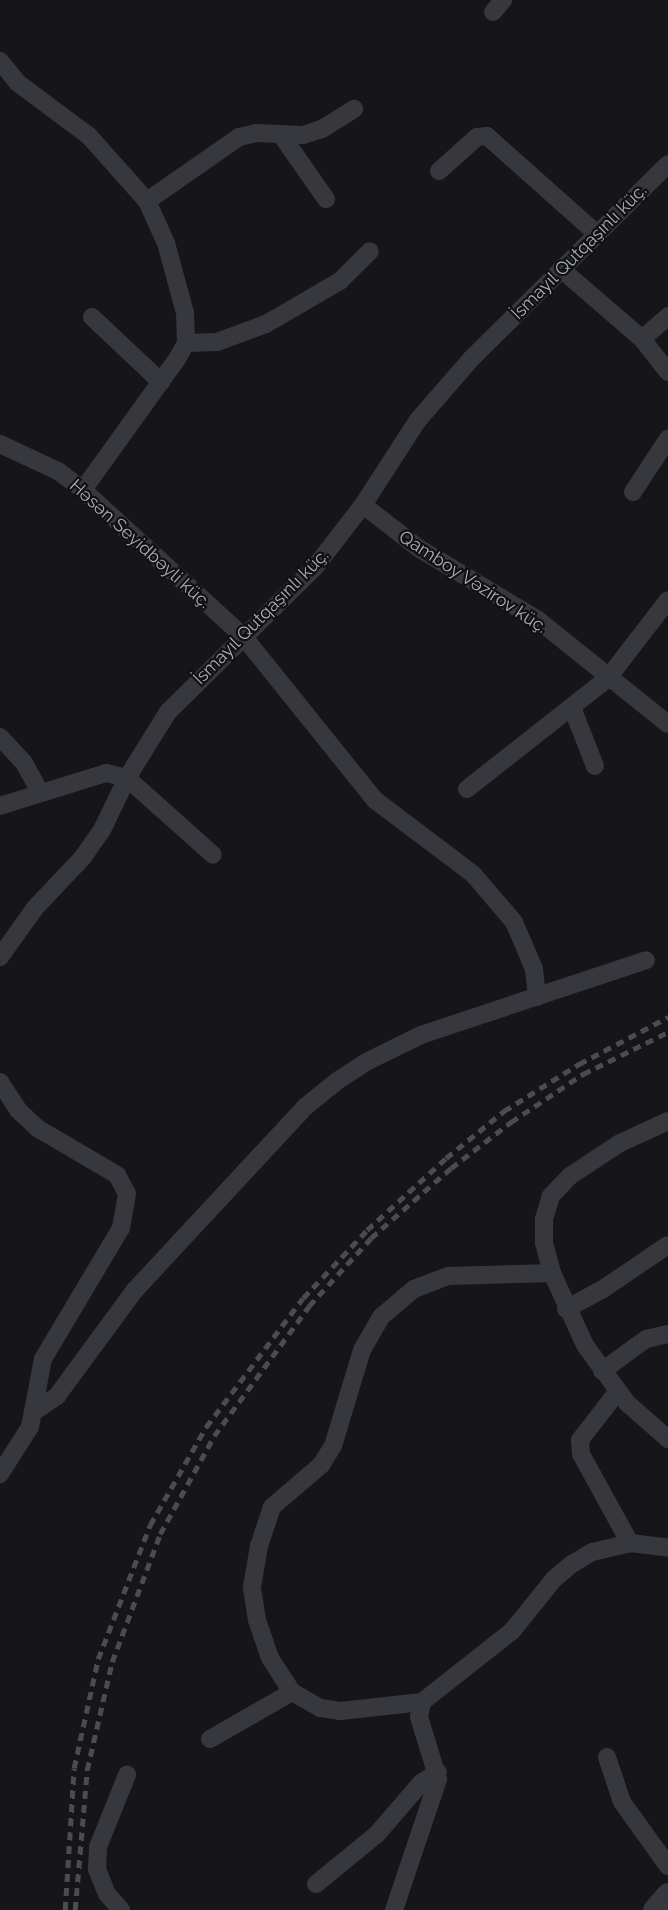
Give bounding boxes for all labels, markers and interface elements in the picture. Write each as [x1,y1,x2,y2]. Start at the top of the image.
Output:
street label: İsmayıl Qutqaşınlı küç. [507,180,651,324]
street label: Həsən Seyidbəyli küç. [65,475,215,613]
street label: Qamboy Vəzirov küç. [394,526,552,638]
street label: İsmayıl Qutqaşınlı küç. [189,545,333,689]

